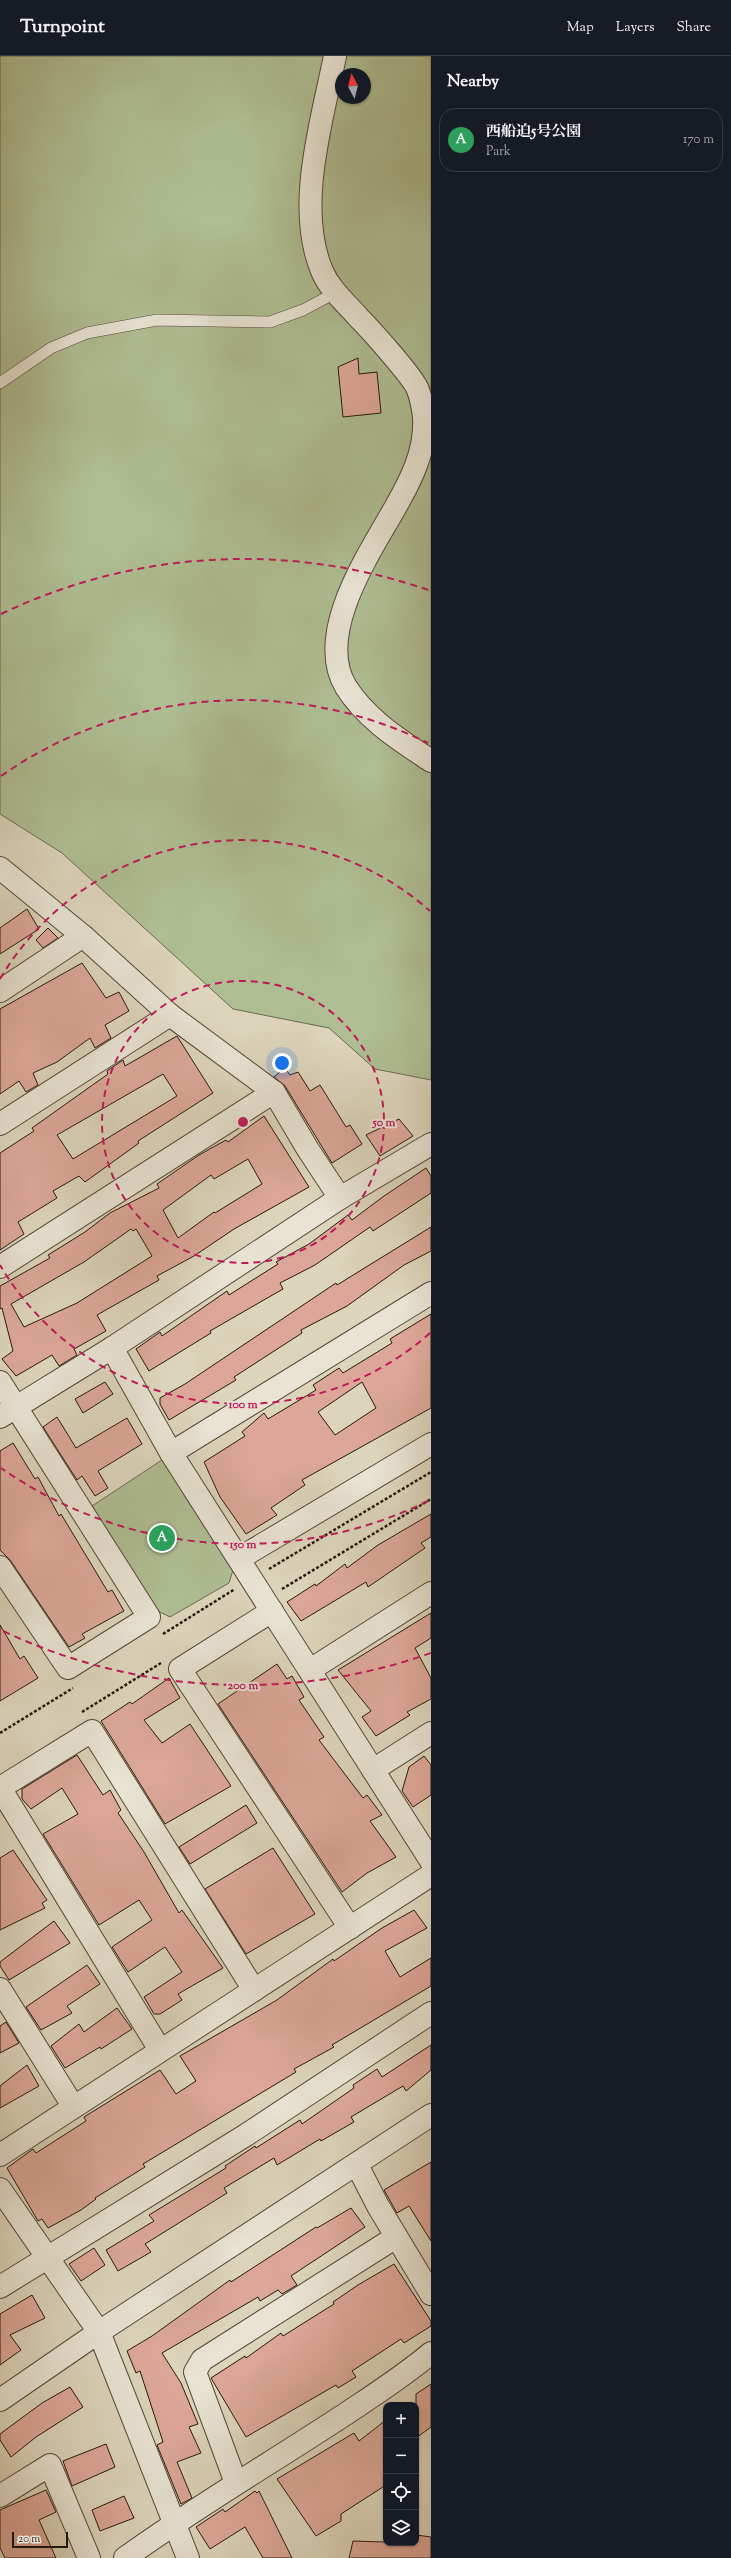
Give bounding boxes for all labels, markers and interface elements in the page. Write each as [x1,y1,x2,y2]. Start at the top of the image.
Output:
text: Turnpoint [20,14,105,41]
text: Map [567,18,594,38]
text: Layers [616,18,654,38]
text: Share [676,18,711,38]
north arrow [335,68,371,104]
text: Nearby [447,70,499,94]
text: 西船迫5号公園 [486,122,581,143]
text: A [456,131,466,149]
text: 170 m [683,131,714,149]
text: Park [486,143,511,161]
your location [272,1053,292,1073]
text: 50 m [372,1114,396,1132]
centre of rings [236,1115,250,1129]
text: 100 m [227,1396,258,1414]
pin: A [149,1523,175,1553]
text: 150 m [228,1536,257,1554]
text: 200 m [228,1677,258,1695]
map controls [383,2402,419,2546]
button: + [383,2402,419,2438]
button: − [383,2438,419,2474]
button: locate [383,2474,419,2510]
button: layers [383,2510,419,2546]
scale bar [12,2530,68,2549]
text: 20 m [18,2531,40,2547]

